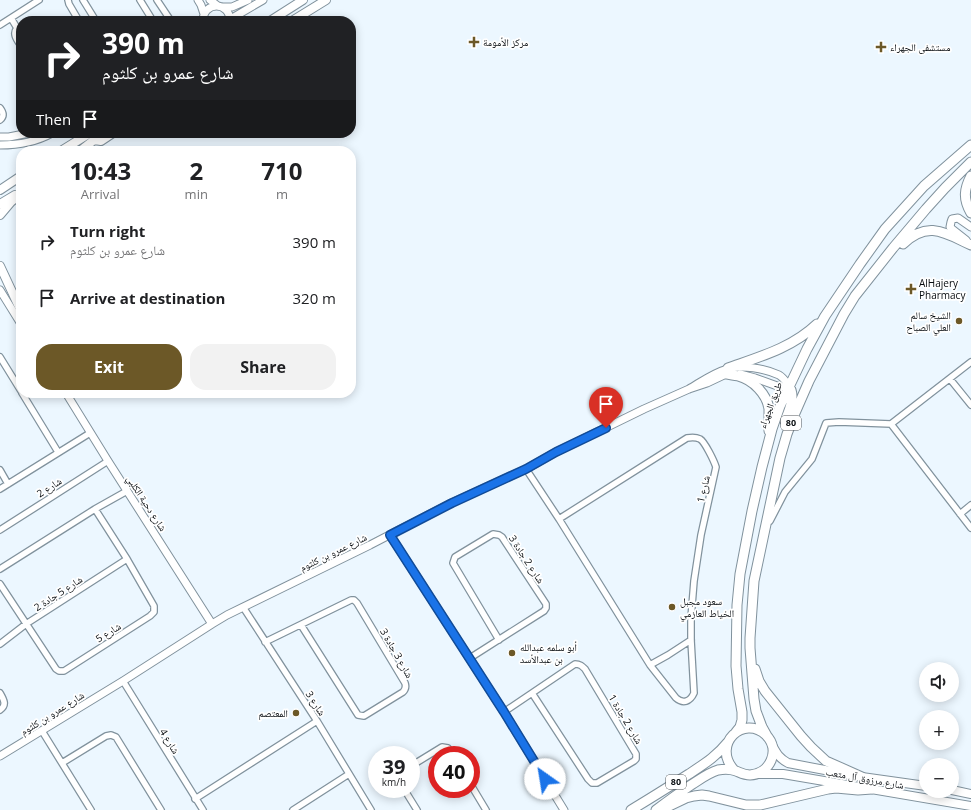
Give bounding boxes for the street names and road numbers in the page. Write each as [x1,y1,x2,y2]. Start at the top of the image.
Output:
street label: طريق الجهراء [755,379,785,430]
road number: 80 [781,416,801,430]
street label: شارع دحية الكلبي [122,472,171,535]
street label: شارع 2 [34,473,65,500]
street label: شارع 1 [693,474,713,504]
street label: شارع عمرو بن كلثوم [297,530,370,575]
street label: شارع 2 جادة 3 [506,532,548,586]
street label: شارع 5 جادة 2 [31,572,85,614]
street label: شارع 5 [93,619,124,645]
street label: شارع 3 جادة 3 [377,626,417,681]
street label: شارع عمرو بن كلثوم [17,687,88,739]
street label: شارع 3 [303,688,330,719]
street label: شارع 2 جادة 1 [606,692,646,747]
street label: شارع 4 [157,726,183,757]
street label: شارع مرزوق آل متعب [825,764,906,792]
road number: 80 [666,775,686,789]

